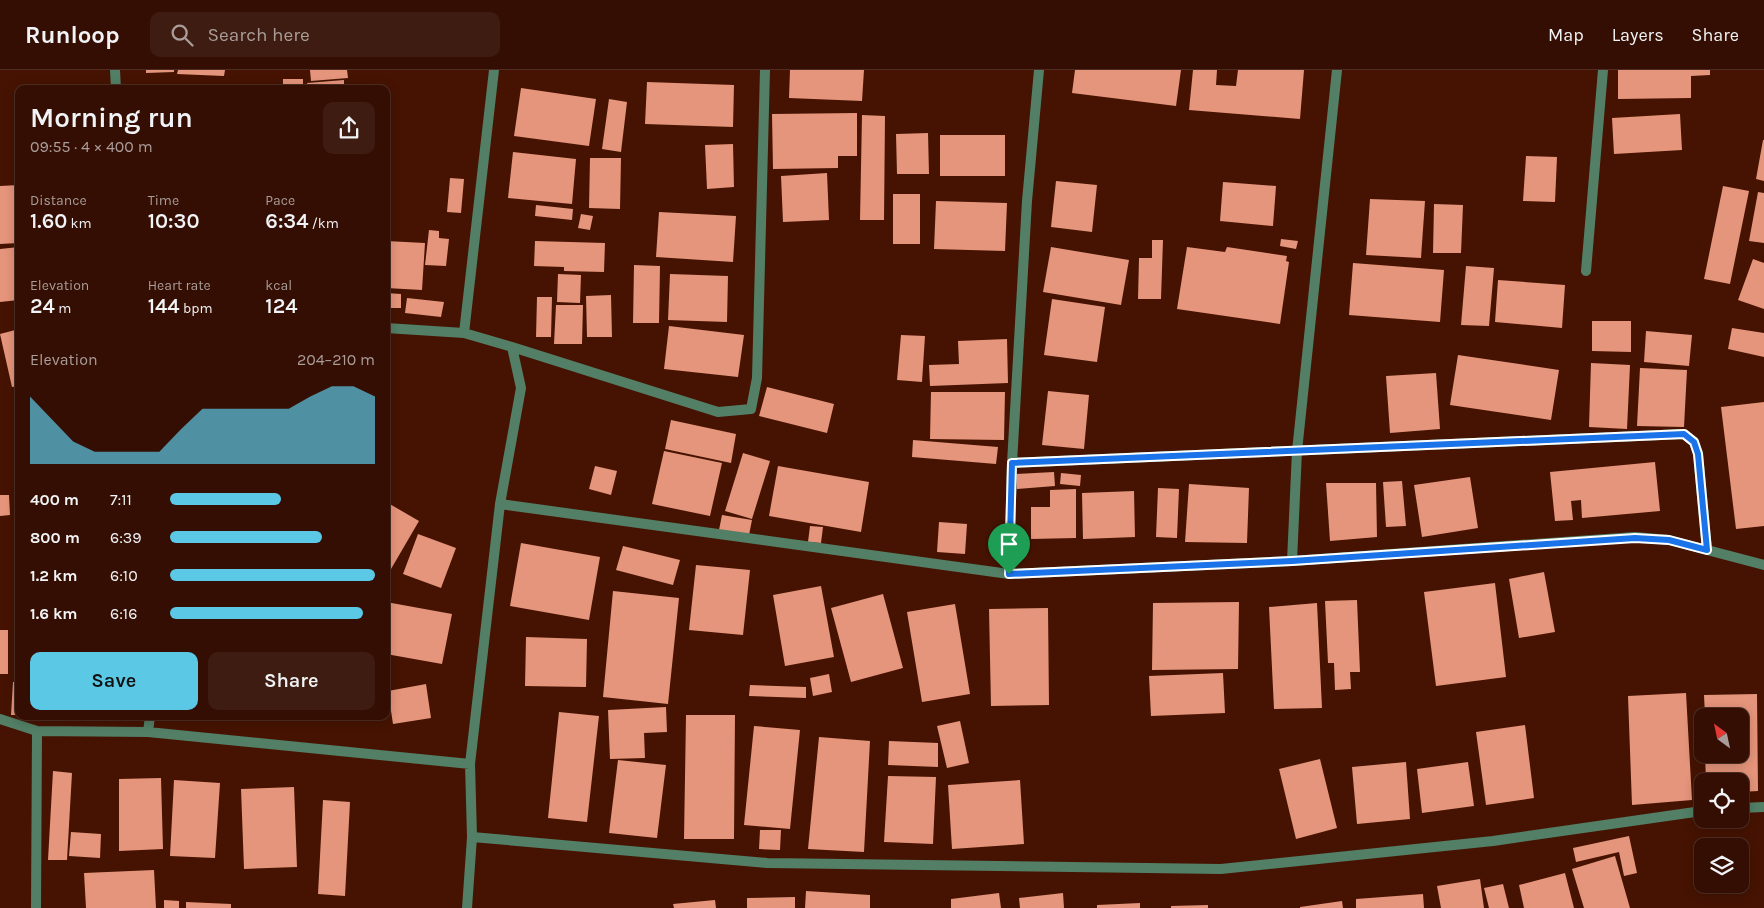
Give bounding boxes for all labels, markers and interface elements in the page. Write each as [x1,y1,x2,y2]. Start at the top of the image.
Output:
search box [150,12,500,57]
text: Runloop [25,21,120,49]
icon: search [168,21,196,49]
text: Search here [208,24,310,46]
text: Map [1548,24,1584,46]
text: Layers [1612,24,1664,46]
text: Share [1692,24,1739,46]
text: Morning run [30,101,193,134]
button: share [323,102,375,154]
text: 09:55 · 4 × 400 m [30,137,153,156]
text: Distance [30,192,87,209]
text: Time [148,192,179,209]
text: Pace [265,192,295,209]
text: 1.60 [30,209,67,233]
text: 10:30 [148,209,199,233]
text: 6:34 [265,209,308,233]
text: km [67,215,92,232]
text: /km [308,215,339,232]
text: Elevation [30,277,89,294]
text: Heart rate [148,277,211,294]
text: kcal [265,277,292,294]
text: 24 [30,294,55,318]
text: 144 [148,294,180,318]
text: 124 [265,294,298,318]
text: m [55,300,71,317]
text: bpm [180,300,212,317]
text: Elevation [30,350,98,369]
text: 204–210 m [297,350,375,369]
text: 400 m [30,490,79,509]
text: 7:11 [110,490,132,509]
pin [988,523,1030,574]
text: 800 m [30,528,80,547]
text: 6:39 [110,528,142,547]
icon: arrive [995,530,1023,558]
text: 1.2 km [30,566,78,585]
text: 6:10 [110,566,138,585]
text: 1.6 km [30,604,78,623]
text: 6:16 [110,604,137,623]
button: Save [30,652,198,710]
button: Share [208,652,375,710]
north arrow [1694,708,1749,762]
map controls [1694,708,1749,893]
button: locate [1694,773,1749,828]
button: layers [1694,838,1749,893]

